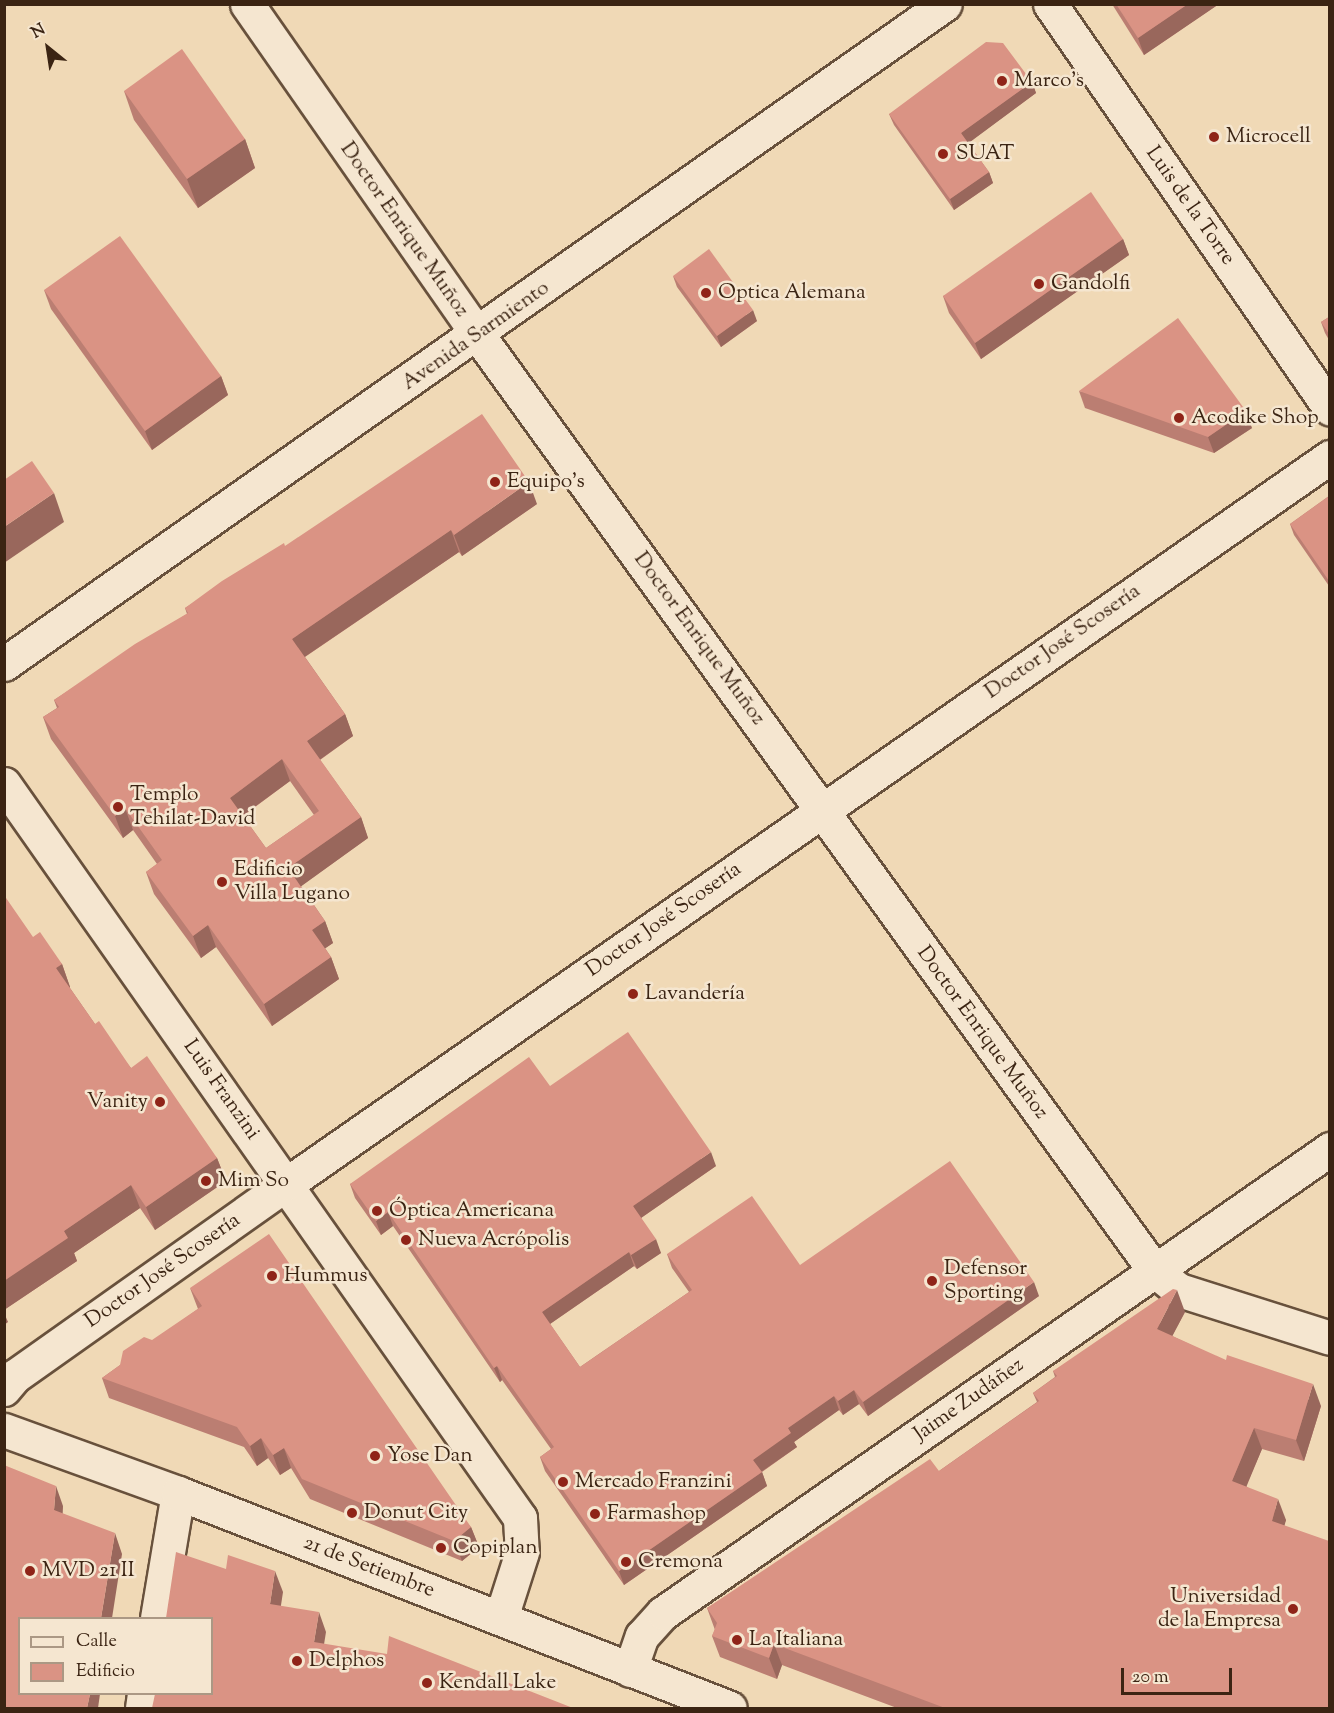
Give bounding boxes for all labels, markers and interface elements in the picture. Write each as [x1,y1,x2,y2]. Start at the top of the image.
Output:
north arrow [18,18,78,78]
text: N [27,19,50,45]
place label: Marco's [1014,68,1084,94]
marker: Marco's [995,74,1009,88]
place label: Microcell [1226,124,1311,150]
marker: Microcell [1207,130,1221,144]
street label: Doctor Enrique Muñoz [334,138,474,322]
place label: SUAT [956,141,1014,167]
street label: Luis de la Torre [1140,142,1240,270]
marker: SUAT [934,145,952,163]
place label: Gandolfi [1051,271,1130,297]
street label: Avenida Sarmiento [397,276,555,396]
marker: Gandolfi [1032,277,1046,291]
place label: Optica Alemana [718,280,866,306]
marker: Optica Alemana [699,286,713,300]
place label: Acodike Shop [1191,405,1319,431]
marker: Acodike Shop [1172,411,1186,425]
place label: Equipo's [507,469,585,495]
marker: Equipo's [488,475,502,489]
street label: Doctor Enrique Muñoz [628,548,770,730]
street label: Doctor José Scosería [981,579,1145,705]
place label: Templo Tehilat-David [130,782,255,832]
marker: Templo Tehilat-David [111,800,125,814]
place label: Edificio Villa Lugano [234,857,350,907]
street label: Doctor José Scosería [582,857,746,983]
marker: Edificio Villa Lugano [215,875,229,889]
street label: Doctor Enrique Muñoz [911,942,1053,1124]
place label: Lavandería [645,981,745,1007]
marker: Lavandería [626,987,640,1001]
street label: Luis Franzini [177,1035,265,1145]
place label: Vanity [87,1089,148,1115]
marker: Vanity [153,1095,167,1109]
place label: Mim So [218,1168,289,1194]
marker: Mim So [199,1174,213,1188]
place label: Óptica Americana [389,1198,554,1224]
marker: Óptica Americana [370,1204,384,1218]
street label: Doctor José Scosería [81,1208,245,1334]
place label: Nueva Acrópolis [418,1227,569,1253]
marker: Nueva Acrópolis [399,1233,413,1247]
place label: Defensor Sporting [944,1256,1027,1306]
place label: Hummus [284,1263,368,1289]
marker: Hummus [265,1269,279,1283]
marker: Defensor Sporting [925,1274,939,1288]
street label: Jaime Zudáñez [909,1353,1029,1447]
place label: Yose Dan [387,1443,473,1469]
marker: Yose Dan [368,1449,382,1463]
place label: Mercado Franzini [575,1469,732,1495]
marker: Mercado Franzini [556,1475,570,1489]
place label: Donut City [364,1500,468,1526]
place label: Farmashop [607,1501,706,1527]
marker: Donut City [345,1506,359,1520]
marker: Farmashop [588,1507,602,1521]
street label: 21 de Setiembre [300,1530,438,1604]
place label: Copiplan [453,1535,538,1561]
marker: Copiplan [434,1541,448,1555]
place label: Cremona [638,1549,723,1575]
marker: Cremona [619,1555,633,1569]
place label: MVD 21 II [42,1558,135,1584]
marker: MVD 21 II [23,1564,37,1578]
place label: Universidad de la Empresa [1158,1584,1281,1634]
marker: Universidad de la Empresa [1286,1602,1300,1616]
legend [18,1617,213,1695]
place label: La Italiana [749,1627,843,1653]
text: Calle [76,1629,117,1655]
marker: La Italiana [730,1633,744,1647]
place label: Delphos [309,1648,384,1674]
marker: Delphos [290,1654,304,1668]
scale bar [1124,1656,1235,1694]
text: Edificio [76,1659,135,1685]
text: 20 m [1132,1665,1169,1691]
place label: Kendall Lake [439,1670,556,1696]
marker: Kendall Lake [420,1676,434,1690]

